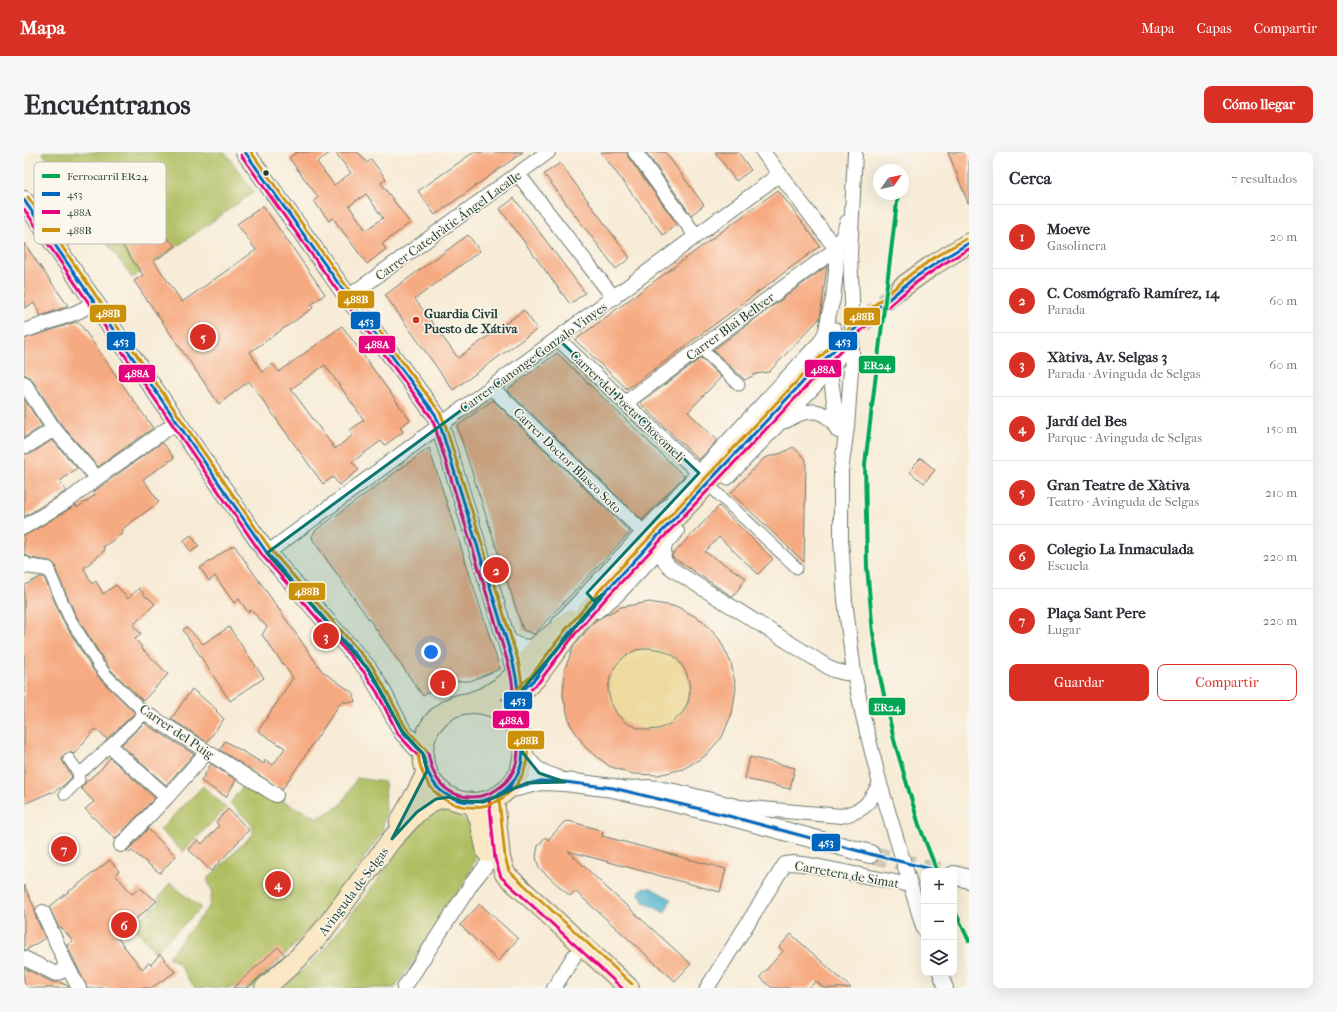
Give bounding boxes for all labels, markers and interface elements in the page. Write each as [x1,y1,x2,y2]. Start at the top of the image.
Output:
text: Mapa [20,17,65,39]
text: Mapa [1141,20,1175,37]
text: Capas [1197,20,1232,37]
text: Compartir [1254,20,1317,37]
button: Cómo llegar [1204,86,1313,123]
text: Encuéntranos [24,88,191,121]
legend [34,162,166,244]
north arrow [873,164,909,200]
street label: Carrer Catedràtic Ángel Lacalle [372,167,525,283]
unlabelled marker [261,168,271,178]
text: Cerca [1009,168,1051,188]
text: Ferrocarril ER24 [67,170,148,183]
text: 7 resultados [1231,171,1297,186]
text: 453 [67,188,82,201]
text: 488A [67,206,93,219]
text: Moeve [1047,220,1090,238]
text: 488B [67,224,92,237]
text: 1 [1020,229,1024,244]
text: 20 m [1270,229,1297,244]
text: Gasolinera [1047,238,1106,253]
text: C. Cosmógrafo Ramírez, 14 [1047,284,1219,302]
street label: Carrer Blai Bellver [683,289,778,363]
line badge: 488B [337,290,375,309]
text: 488B [343,293,368,306]
text: 2 [1019,293,1025,308]
text: 60 m [1269,293,1297,308]
street label: Carrer Canonge Gonzalo Vinyes [457,299,610,416]
text: Parada [1047,302,1085,317]
line badge: 488B [89,304,127,323]
place label: Guardia Civil Puesto de Xátiva [424,306,518,336]
text: 488B [95,307,120,320]
line badge: 488B [843,307,881,326]
text: 488B [849,310,874,323]
line badge: 453 [350,311,381,330]
text: 453 [357,315,374,328]
marker: Guardia Civil Puesto de Xátiva [411,315,421,325]
pin: 5 [190,322,216,352]
line badge: 453 [106,331,136,351]
line badge: 453 [828,331,858,351]
text: 453 [112,335,129,348]
line badge: 488A [358,335,396,354]
text: 453 [834,335,851,348]
text: 488A [364,338,390,351]
street label: Carrer del Poeta Chocomeli [567,348,688,465]
text: Xàtiva, Av. Selgas 3 [1047,348,1167,366]
line badge: ER24 [858,355,896,374]
text: 3 [1019,357,1025,372]
text: 60 m [1269,357,1297,372]
line badge: 488A [804,359,842,378]
text: ER24 [864,359,891,372]
text: 488A [810,363,836,376]
line badge: 488A [118,364,156,383]
text: Parada · Avinguda de Selgas [1047,366,1201,381]
text: 488A [124,367,150,380]
street label: Carrer Doctor Blasco Soto [510,405,625,516]
text: Jardí del Bes [1047,412,1127,430]
text: 4 [1018,421,1026,436]
text: 150 m [1266,421,1297,436]
text: Parque · Avinguda de Selgas [1047,430,1202,445]
text: Gran Teatre de Xàtiva [1047,476,1190,494]
text: 5 [1019,485,1025,500]
text: 210 m [1265,485,1297,500]
text: Teatro · Avinguda de Selgas [1047,494,1199,509]
text: Colegio La Inmaculada [1047,540,1194,558]
text: 6 [1018,549,1026,564]
text: 220 m [1263,549,1297,564]
pin: 2 [483,555,509,585]
text: Escuela [1047,558,1089,573]
line badge: 488B [288,582,326,601]
text: 488B [294,585,319,598]
text: Plaça Sant Pere [1047,604,1146,622]
text: 7 [1019,613,1025,628]
text: 220 m [1263,613,1297,628]
pin: 3 [313,621,339,651]
text: Lugar [1047,622,1081,637]
your location [421,642,441,662]
button: Guardar [1009,664,1149,701]
button: Compartir [1157,664,1297,701]
pin: 1 [430,668,456,698]
line badge: 453 [503,691,533,710]
text: 453 [509,694,526,707]
line badge: ER24 [868,697,906,716]
street label: Carrer del Puig [137,701,218,762]
text: ER24 [874,701,901,714]
line badge: 488A [492,710,530,729]
text: 488A [498,714,524,727]
line badge: 488B [507,730,545,750]
text: 488B [513,734,538,747]
line badge: 453 [811,833,841,852]
pin: 7 [51,834,77,864]
text: 453 [817,836,834,849]
street label: Avinguda de Selgas [315,844,392,939]
street label: Carretera de Simat [793,858,901,891]
map controls [921,868,957,976]
button: + [921,868,957,904]
pin: 4 [265,869,291,899]
button: − [921,904,957,940]
pin: 6 [111,910,137,940]
button: layers [921,940,957,976]

